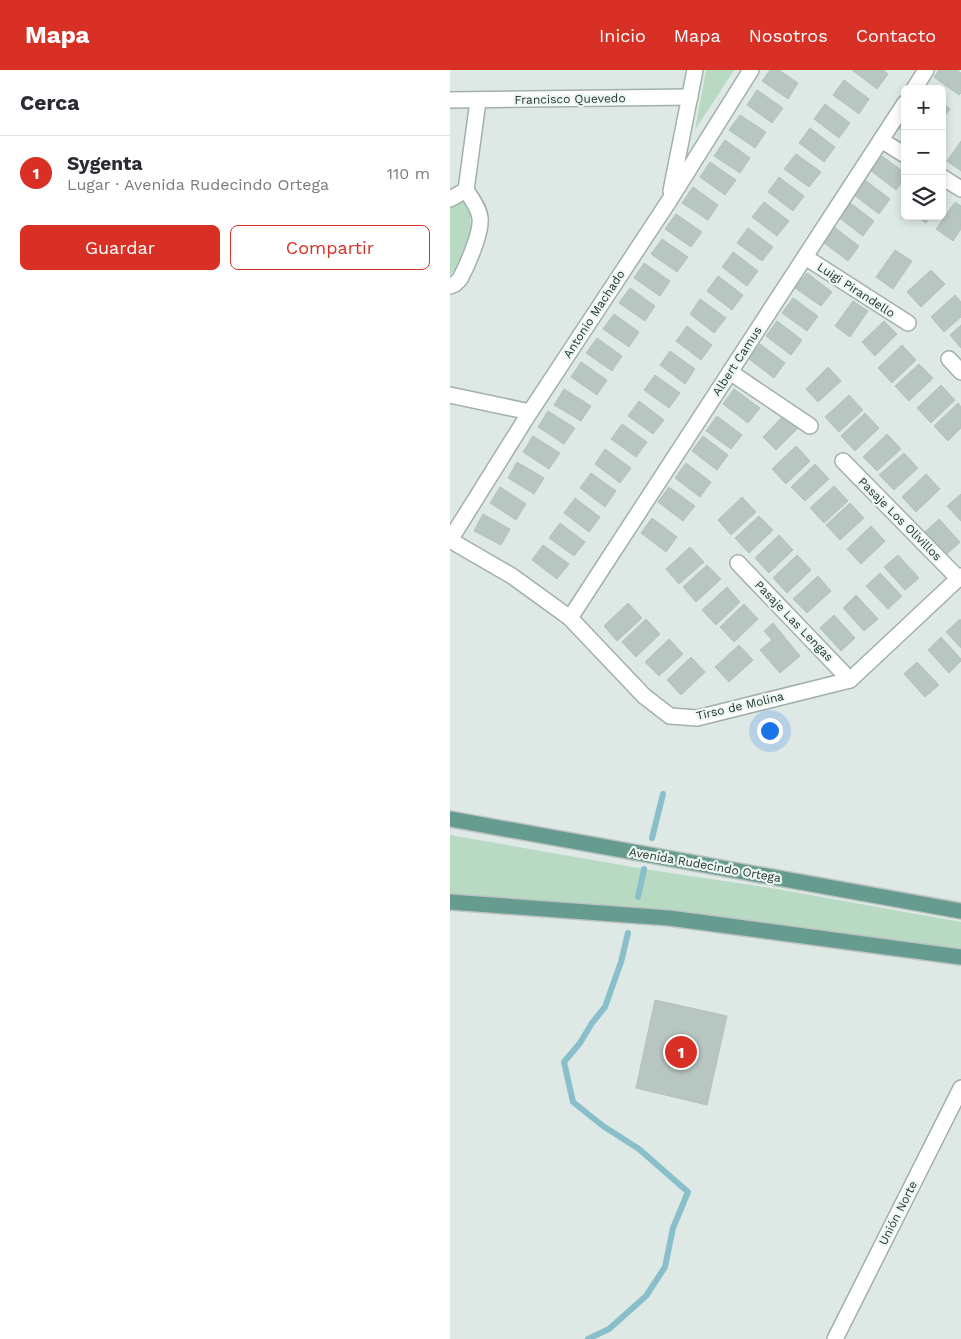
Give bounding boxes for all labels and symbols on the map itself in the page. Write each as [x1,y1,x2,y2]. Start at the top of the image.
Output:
street label: Francisco Quevedo [514,91,626,107]
street label: Luigi Pirandello [815,260,897,320]
street label: Antonio Machado [560,267,628,361]
street label: Albert Camus [709,324,765,398]
street label: Pasaje Los Olivillos [855,474,945,564]
street label: Pasaje Las Lengas [752,578,836,664]
street label: Tirso de Molina [695,689,785,723]
your location [757,718,783,744]
street label: Avenida Rudecindo Ortega [628,845,782,885]
pin: 1 [665,1033,697,1071]
street label: Unión Norte [876,1178,920,1247]

